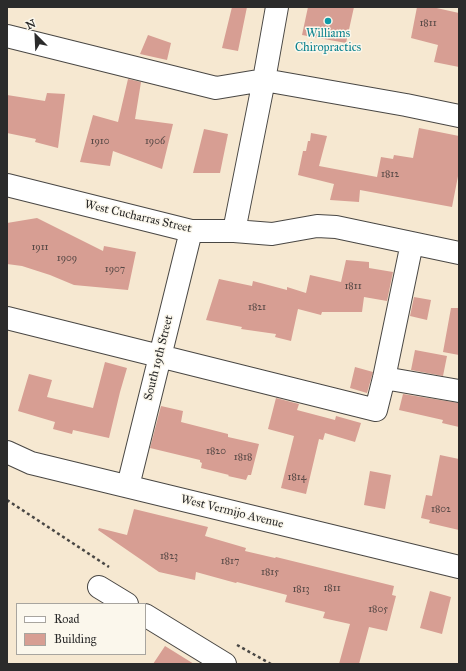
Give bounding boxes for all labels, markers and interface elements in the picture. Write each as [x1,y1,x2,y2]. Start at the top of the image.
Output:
north arrow [16,16,56,56]
marker: Williams Chiropractics [323,16,333,26]
text: N [24,17,38,32]
house number: 1811 [419,18,437,30]
place label: Williams Chiropractics [295,27,361,55]
house number: 1910 [91,136,109,148]
house number: 1906 [145,136,165,148]
house number: 1812 [381,169,399,181]
street label: West Cucharras Street [83,198,193,236]
house number: 1911 [31,242,49,254]
house number: 1909 [57,253,77,265]
house number: 1907 [105,264,125,276]
house number: 1811 [344,281,362,293]
house number: 1821 [248,302,266,314]
street label: South 19th Street [141,314,177,402]
house number: 1820 [206,446,226,458]
house number: 1818 [234,452,252,464]
house number: 1814 [288,472,306,484]
street label: West Vermijo Avenue [179,492,285,532]
house number: 1802 [431,504,451,516]
house number: 1823 [160,551,178,563]
house number: 1817 [221,556,239,568]
house number: 1815 [261,567,279,579]
house number: 1811 [323,583,341,595]
house number: 1813 [292,584,310,596]
legend [16,603,146,655]
house number: 1805 [368,604,388,616]
text: Road [54,612,80,626]
text: Building [54,632,96,646]

